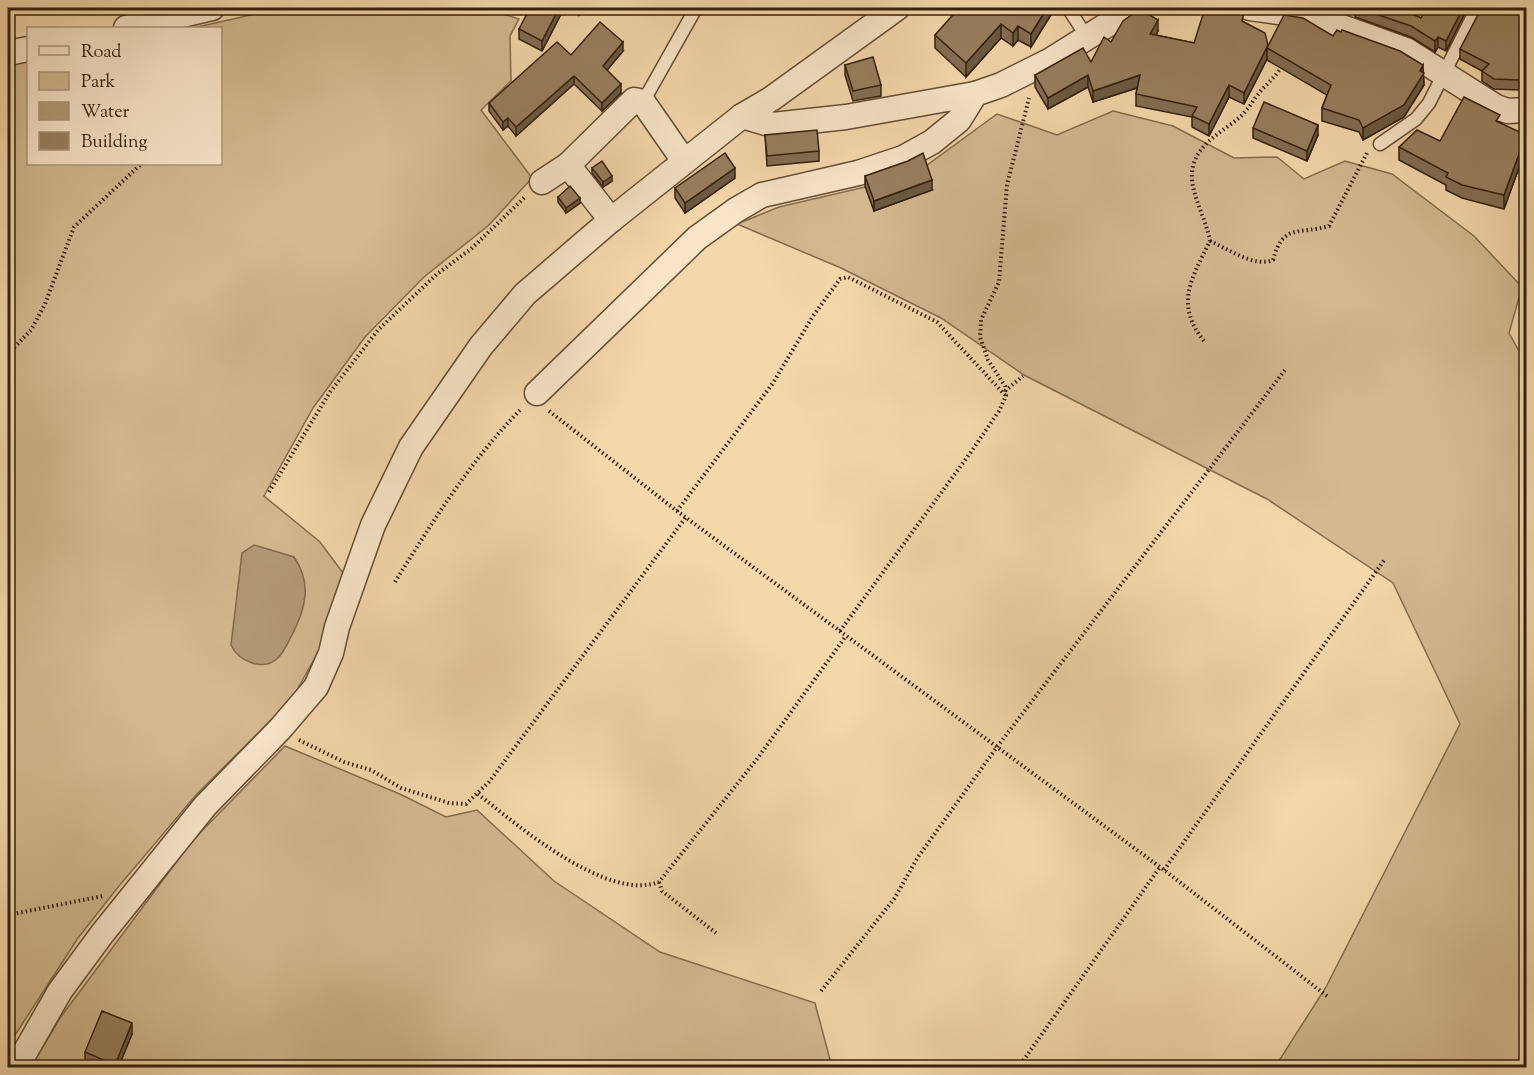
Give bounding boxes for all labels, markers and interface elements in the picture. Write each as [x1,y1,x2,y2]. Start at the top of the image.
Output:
legend [27,27,222,165]
text: Road [81,40,121,66]
text: Park [81,70,116,96]
text: Water [81,100,130,126]
text: Building [81,130,147,156]

